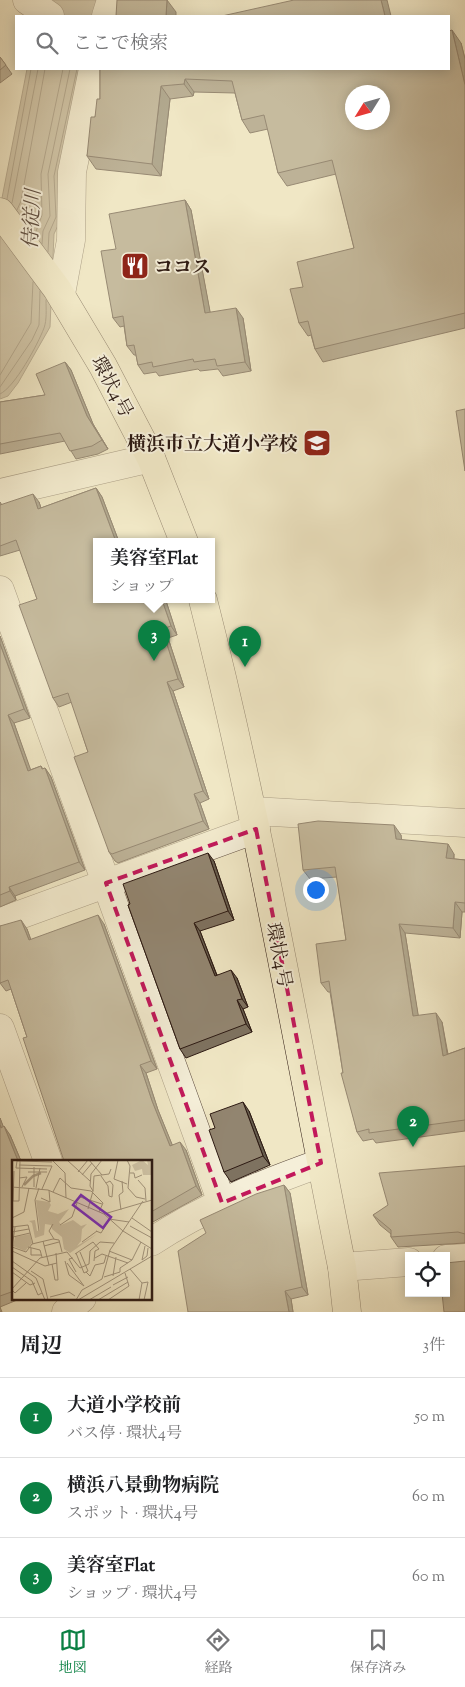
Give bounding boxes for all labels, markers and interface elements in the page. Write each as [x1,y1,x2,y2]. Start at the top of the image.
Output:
search box [15,15,450,70]
icon: search [33,29,61,57]
text: ここで検索 [73,31,168,58]
north arrow [345,85,390,130]
water label: 侍従川 [17,186,50,250]
restaurant icon: ココス [120,251,150,281]
place label: ココス [154,255,211,282]
street label: 環状4号 [83,351,138,423]
school or university icon: 横浜市立大道小学校 [302,428,332,458]
place label: 横浜市立大道小学校 [127,432,298,459]
popup [93,538,215,603]
text: 美容室Flat [110,546,198,573]
text: ショップ [110,576,174,599]
pin: 3 [138,620,170,661]
pin: 1 [229,626,261,667]
your location [303,877,329,903]
street label: 環状4号 [258,920,297,991]
pin: 2 [397,1106,429,1147]
inset map [12,1160,152,1300]
map controls [405,1252,450,1297]
button: locate [405,1252,450,1297]
text: 周辺 [20,1332,62,1362]
text: 3件 [423,1335,445,1358]
text: 大道小学校前 [67,1393,181,1420]
text: 1 [33,1406,39,1429]
text: 50 m [414,1406,445,1429]
text: バス停 · 環状4号 [67,1423,182,1446]
text: 横浜八景動物病院 [67,1473,219,1500]
text: 2 [32,1486,40,1509]
text: 60 m [412,1486,445,1509]
text: スポット · 環状4号 [67,1503,198,1526]
text: 美容室Flat [67,1553,155,1580]
text: 3 [33,1566,39,1589]
text: 60 m [412,1566,445,1589]
text: ショップ · 環状4号 [67,1583,198,1606]
tab: 地図 [59,1626,87,1679]
tab: 経路 [204,1626,232,1679]
tab: 保存済み [350,1626,406,1679]

